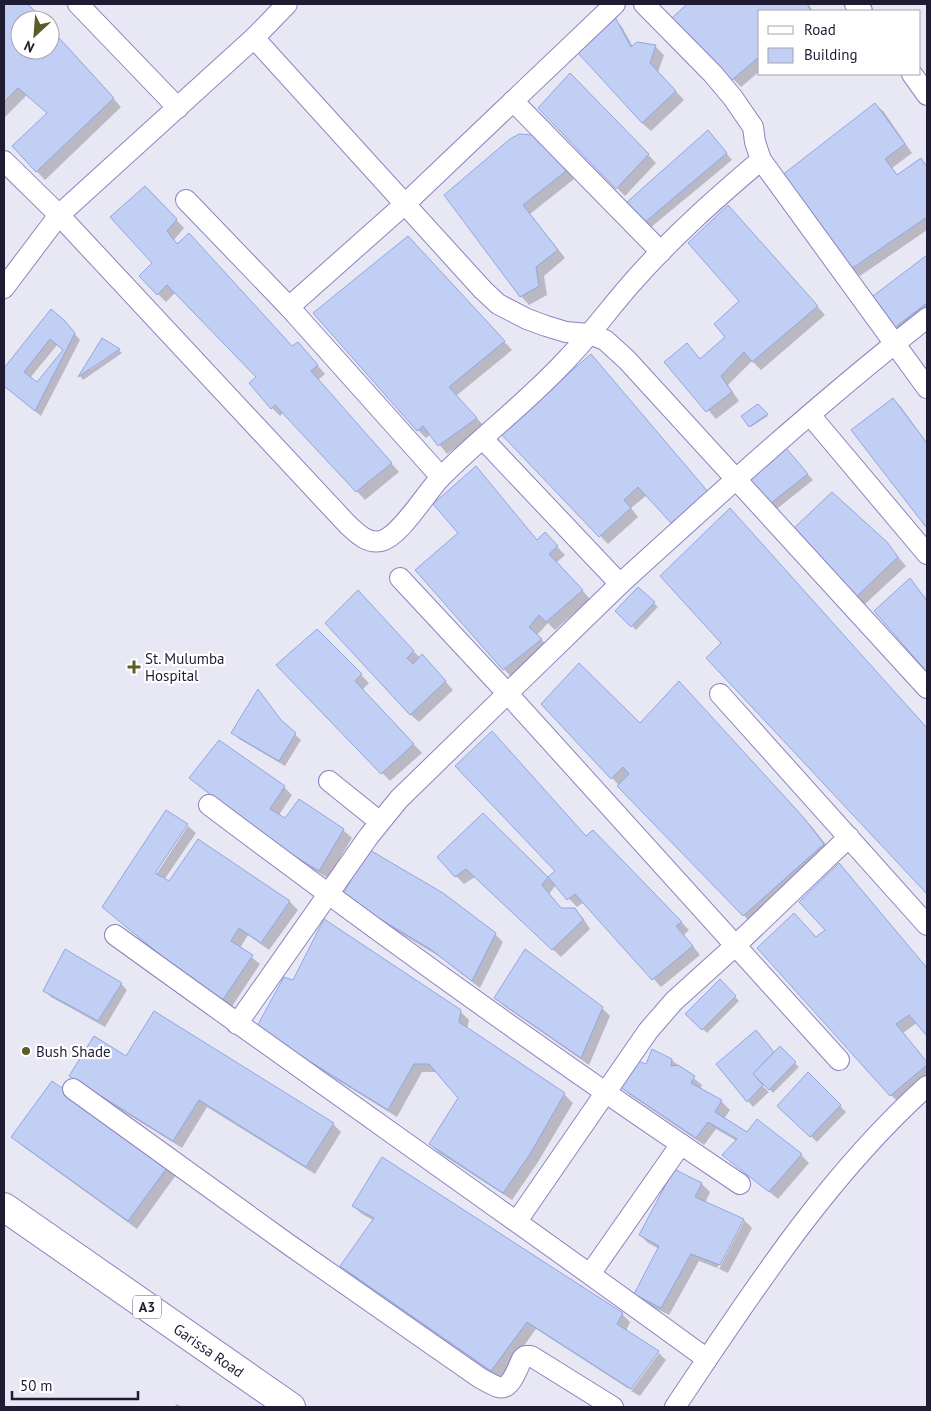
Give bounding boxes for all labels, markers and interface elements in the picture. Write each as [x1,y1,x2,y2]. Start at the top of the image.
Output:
north arrow [10,10,60,60]
legend [758,10,921,75]
text: Road [804,20,836,39]
text: N [21,37,37,57]
text: Building [804,45,858,64]
place label: St. Mulumba Hospital [145,649,224,685]
marker: St. Mulumba Hospital [127,660,141,674]
place label: Bush Shade [36,1042,111,1061]
marker: Bush Shade [20,1045,32,1057]
road number: A3 [133,1295,161,1318]
street label: Garissa Road [170,1319,248,1381]
scale bar [12,1368,139,1400]
text: 50 m [20,1376,53,1395]

